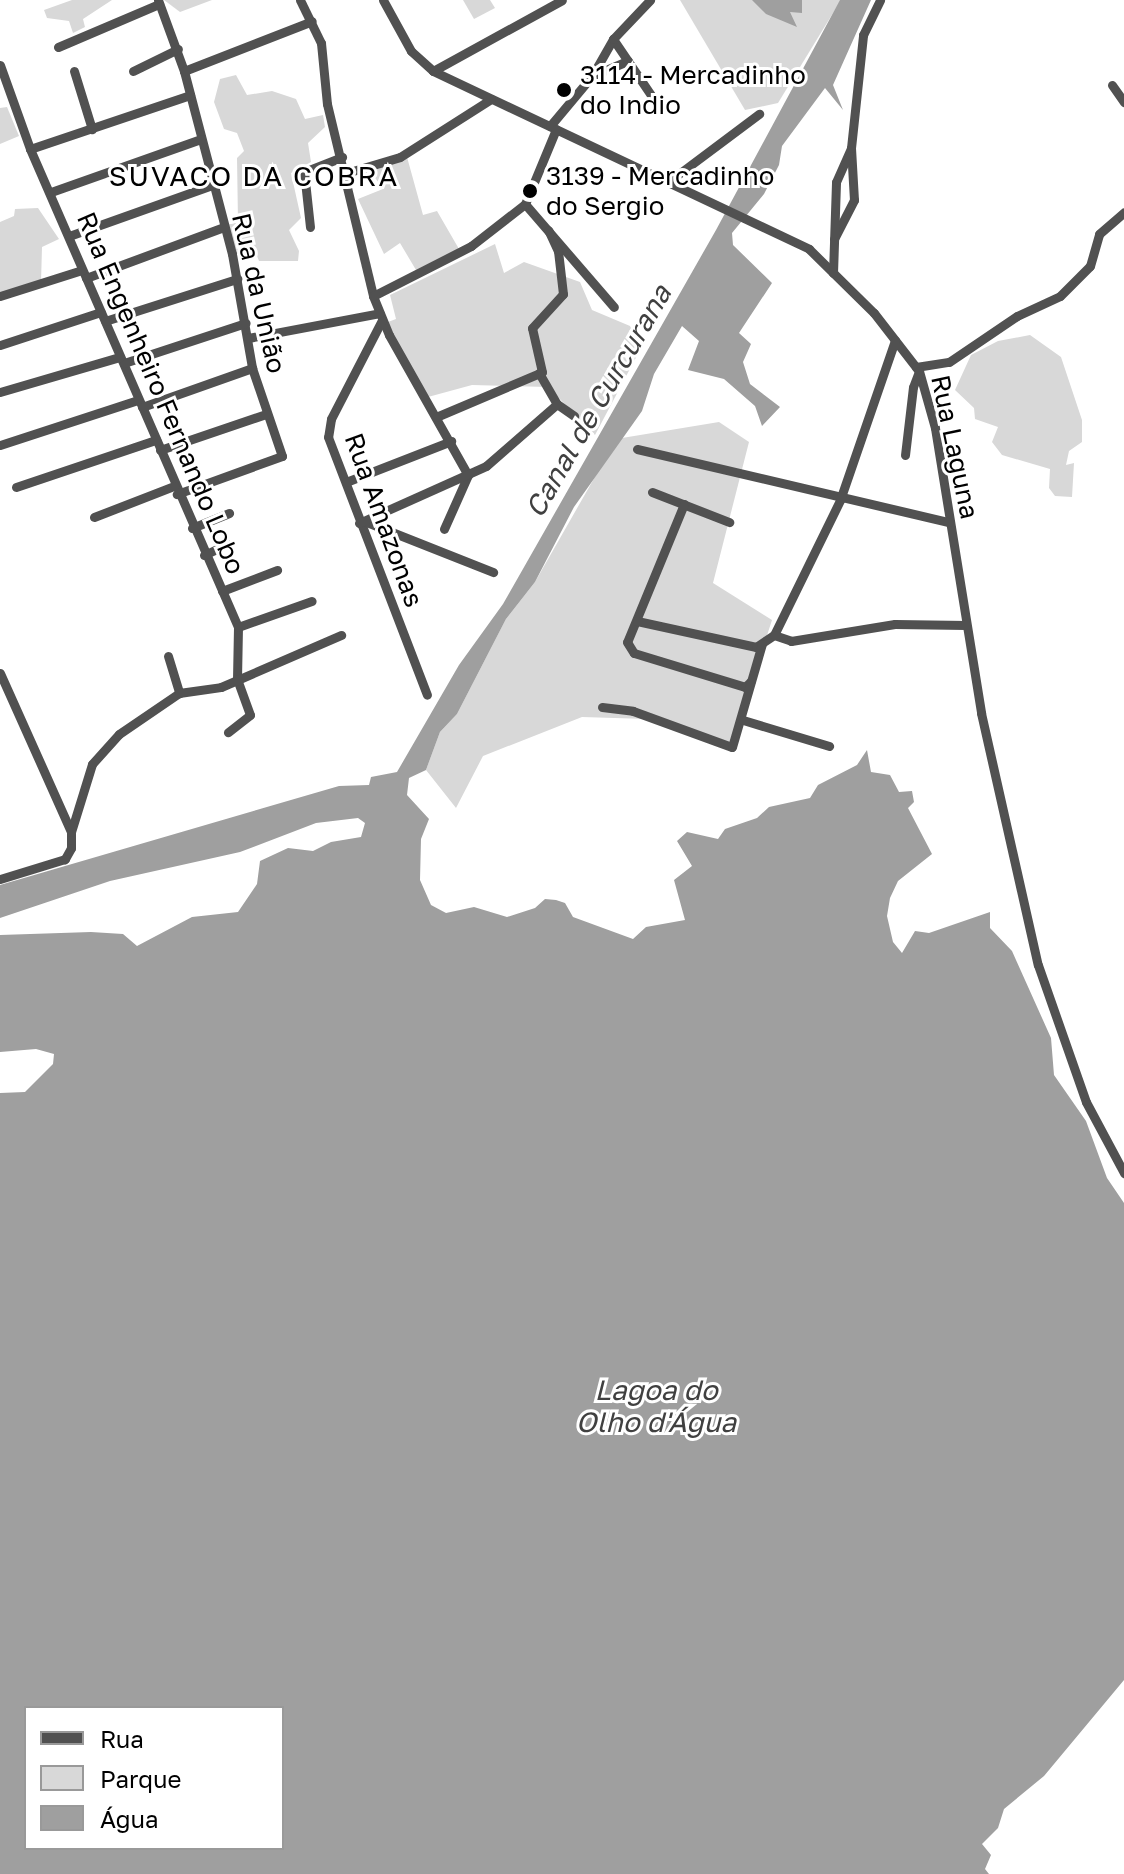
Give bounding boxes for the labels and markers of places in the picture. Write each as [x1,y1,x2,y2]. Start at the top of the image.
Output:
place label: 3114 - Mercadinho do Indio [580,59,806,120]
marker: 3114 - Mercadinho do Indio [555,81,573,99]
place label: 3139 - Mercadinho do Sergio [546,160,774,222]
marker: 3139 - Mercadinho do Sergio [521,182,539,200]

